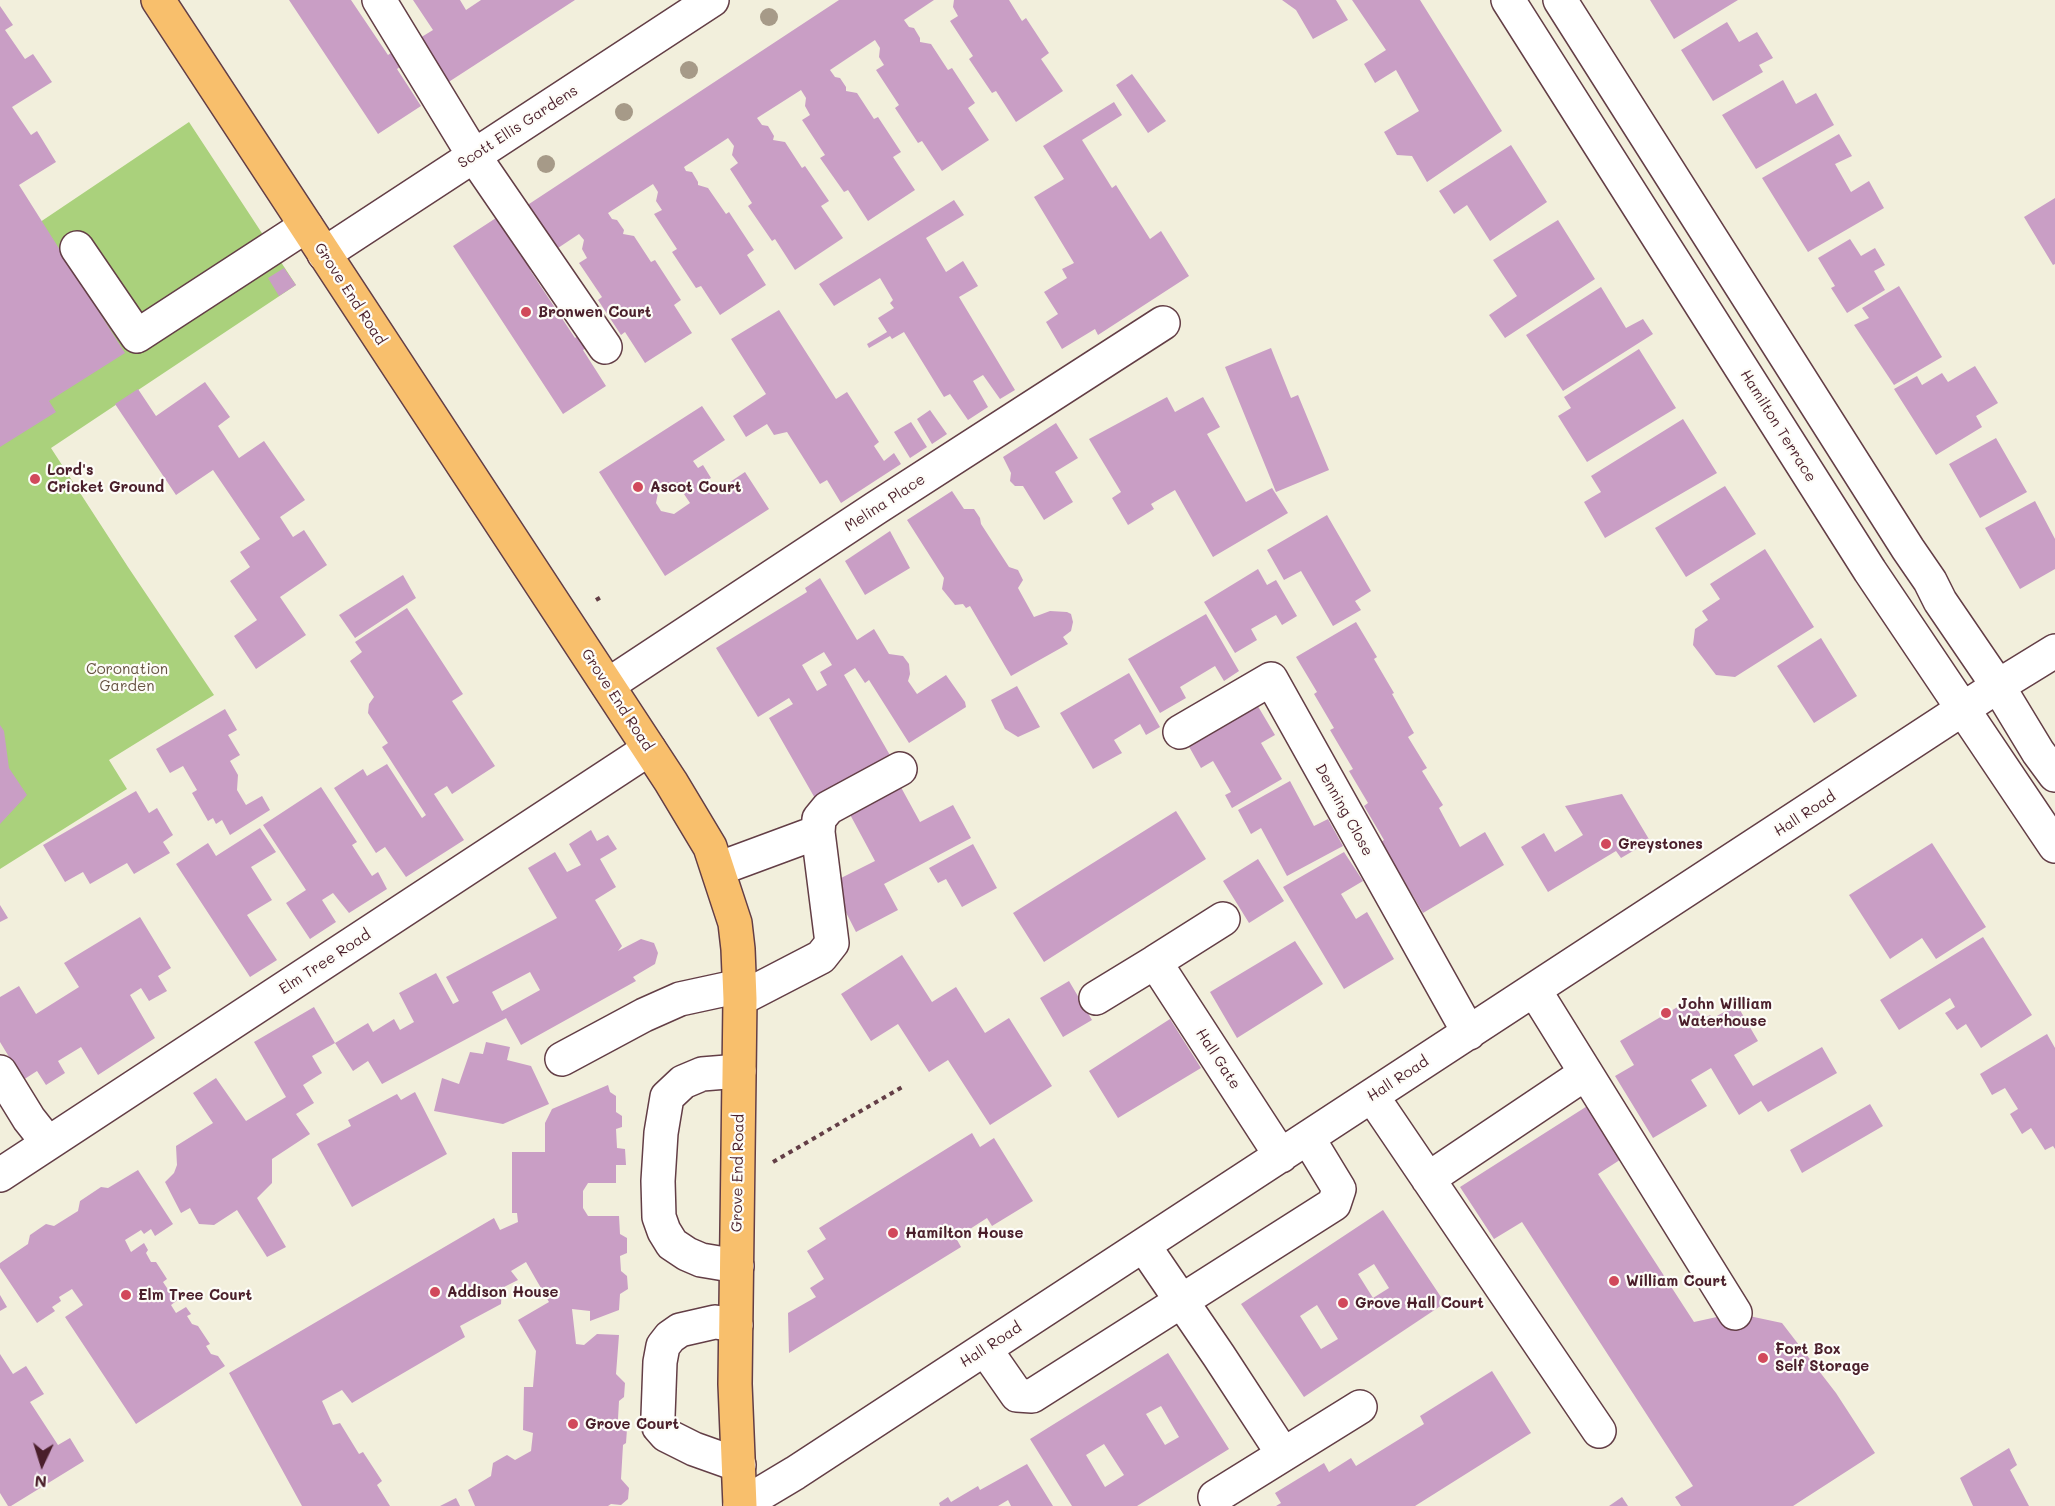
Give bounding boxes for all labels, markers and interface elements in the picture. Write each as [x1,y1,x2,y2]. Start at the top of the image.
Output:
street label: Scott Ellis Gardens [455,82,581,172]
street label: Grove End Road [310,240,390,348]
place label: Bronwen Court [538,303,651,321]
marker: Bronwen Court [519,305,533,319]
street label: Hamilton Terrace [1736,366,1820,486]
place label: Lord's Cricket Ground [47,461,164,496]
street label: Melina Place [841,470,929,536]
marker: Lord's Cricket Ground [28,472,42,486]
place label: Ascot Court [650,478,741,496]
marker: Ascot Court [631,480,645,494]
street label: Grove End Road [577,646,657,754]
park label: Coronation Garden [86,660,168,695]
street label: Denning Close [1311,761,1377,859]
street label: Hall Road [1771,787,1839,841]
place label: Greystones [1618,835,1703,853]
marker: Greystones [1599,837,1613,851]
street label: Elm Tree Road [276,926,374,998]
place label: John William Waterhouse [1678,995,1772,1030]
marker: John William Waterhouse [1659,1006,1673,1020]
street label: Hall Gate [1192,1025,1244,1093]
street label: Hall Road [1364,1052,1432,1106]
street label: Grove End Road [728,1114,748,1232]
place label: Hamilton House [905,1224,1023,1242]
marker: Hamilton House [886,1226,900,1240]
place label: William Court [1626,1272,1727,1290]
marker: William Court [1607,1274,1621,1288]
place label: Addison House [447,1283,558,1301]
marker: Addison House [428,1285,442,1299]
place label: Elm Tree Court [138,1286,252,1304]
marker: Elm Tree Court [119,1288,133,1302]
place label: Grove Hall Court [1355,1294,1484,1312]
marker: Grove Hall Court [1336,1296,1350,1310]
street label: Hall Road [957,1318,1025,1372]
place label: Fort Box Self Storage [1775,1340,1869,1375]
marker: Fort Box Self Storage [1756,1351,1770,1365]
place label: Grove Court [585,1415,679,1433]
marker: Grove Court [566,1417,580,1431]
north arrow [12,1434,72,1494]
text: N [34,1472,48,1493]

